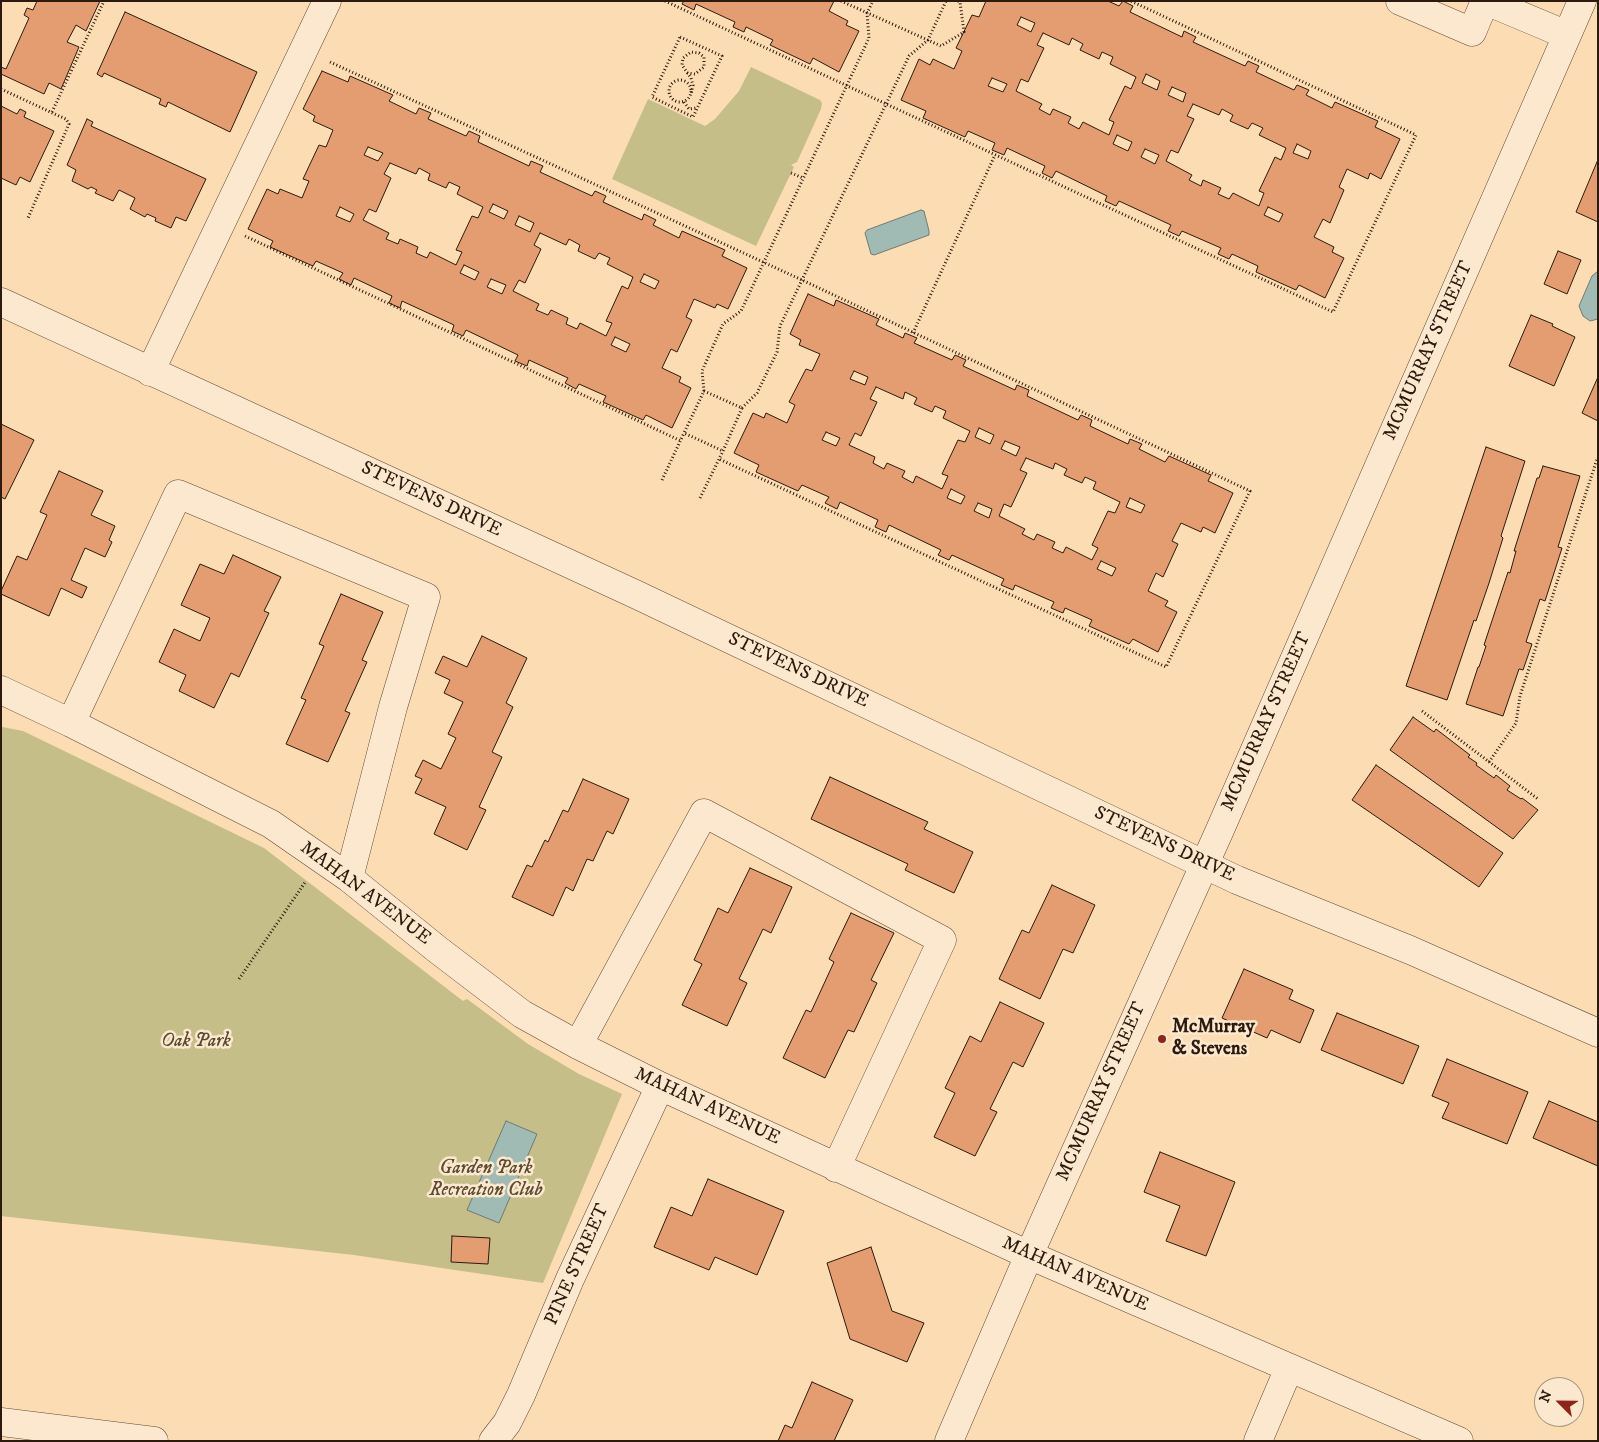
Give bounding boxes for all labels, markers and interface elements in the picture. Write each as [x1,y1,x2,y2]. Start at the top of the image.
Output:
street label: MCMURRAY STREET [1379,258,1479,444]
street label: STEVENS DRIVE [357,457,505,543]
street label: STEVENS DRIVE [724,628,872,714]
street label: MCMURRAY STREET [1217,629,1317,815]
street label: STEVENS DRIVE [1090,802,1238,888]
street label: MAHAN AVENUE [295,837,435,951]
street label: MCMURRAY STREET [1052,999,1152,1185]
place label: McMurray & Stevens [1172,1017,1255,1061]
park label: Oak Park [161,1031,231,1053]
marker: McMurray & Stevens [1156,1033,1168,1045]
street label: MAHAN AVENUE [631,1063,783,1151]
park label: Garden Park Recreation Club [429,1158,543,1202]
street label: PINE STREET [541,1201,615,1329]
street label: MAHAN AVENUE [998,1232,1152,1318]
north arrow [1534,1377,1584,1427]
text: N [1536,1388,1557,1405]

